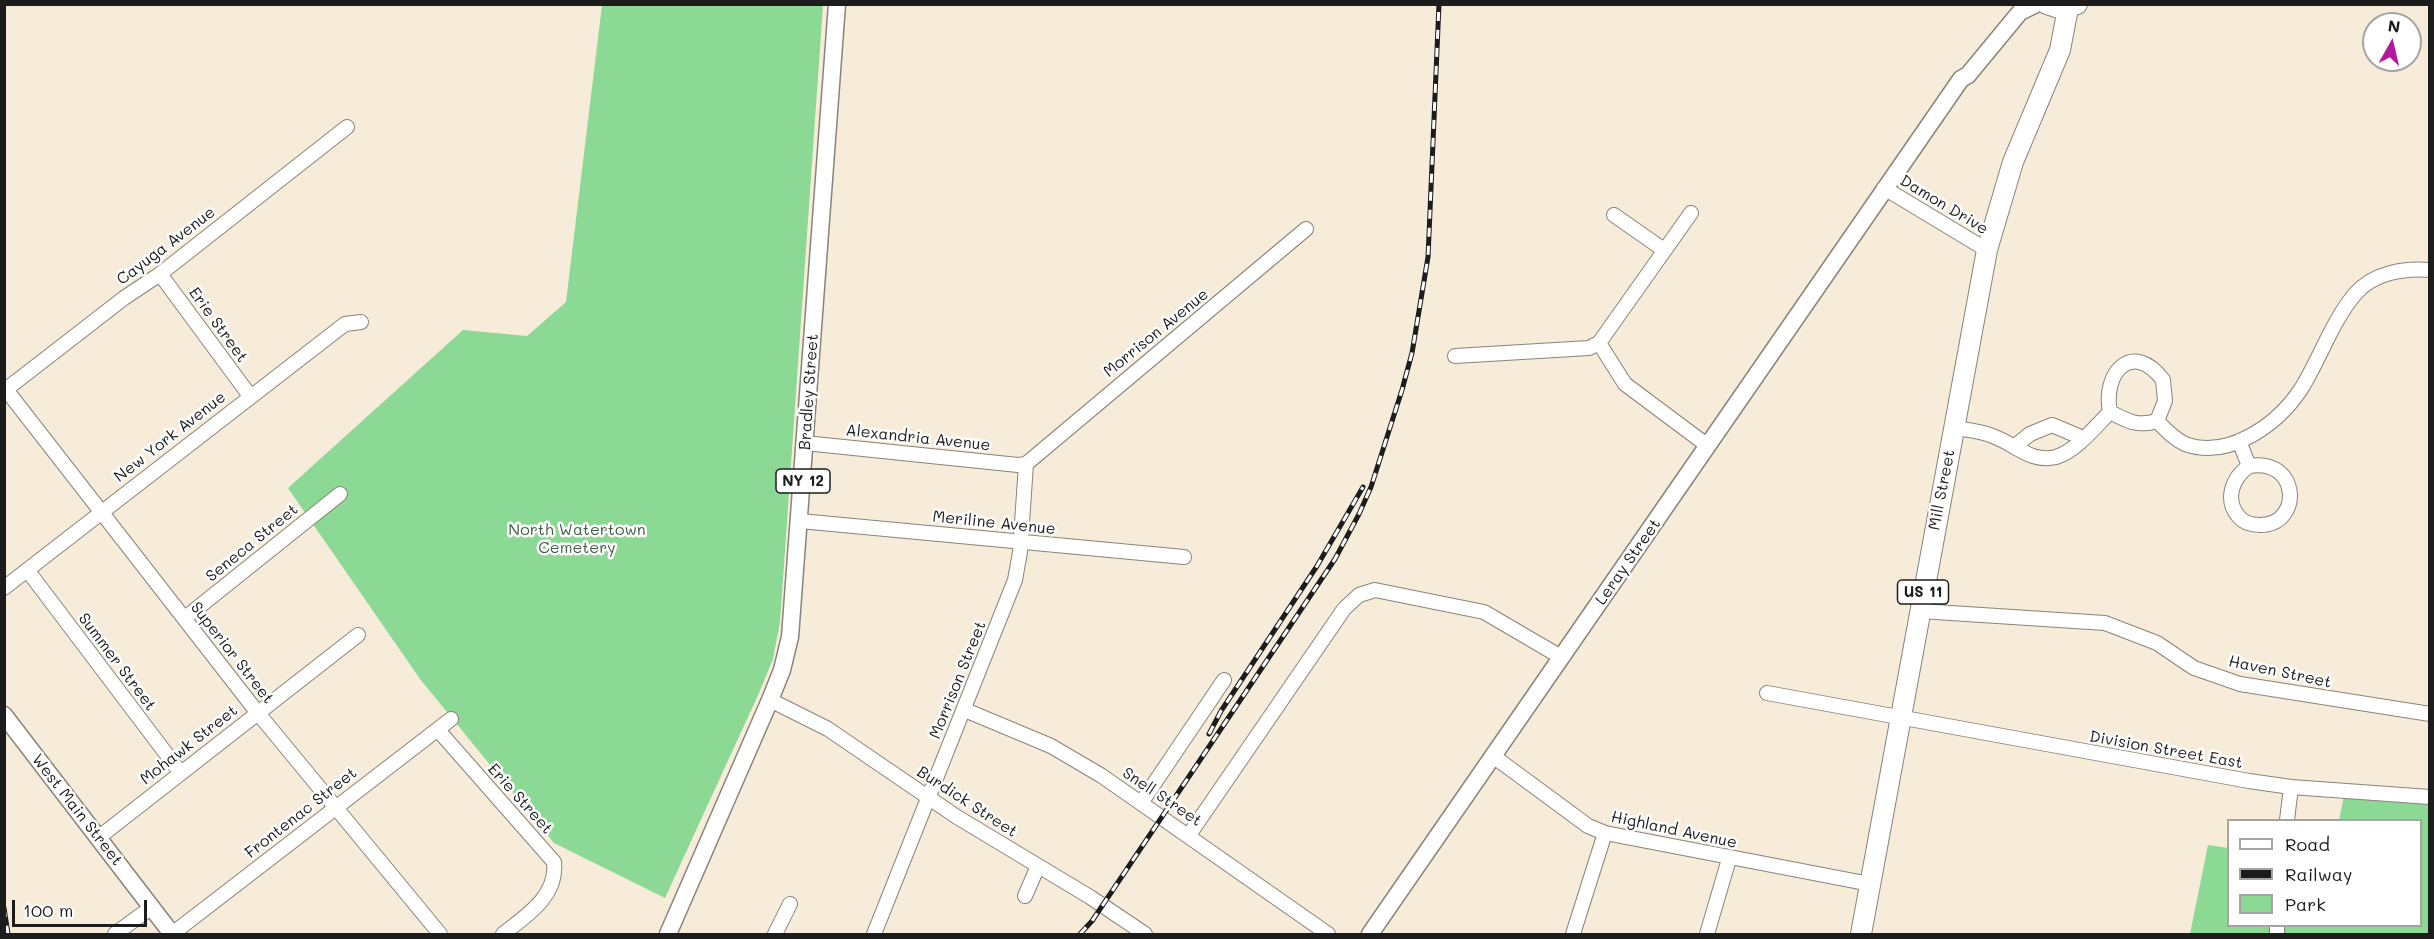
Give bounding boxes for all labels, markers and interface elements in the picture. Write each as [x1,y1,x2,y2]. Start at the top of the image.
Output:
north arrow [2362,12,2422,72]
text: N [2387,14,2402,37]
street label: Damon Drive [1896,171,1992,239]
street label: Cayuga Avenue [113,203,219,289]
street label: Erie Street [184,284,252,366]
street label: Morrison Avenue [1100,285,1212,381]
street label: Bradley Street [795,333,823,451]
street label: New York Avenue [110,388,230,486]
street label: Alexandria Avenue [845,421,991,455]
street label: Mill Street [1925,448,1959,532]
road number: NY 12 [776,469,830,493]
street label: Seneca Street [202,500,302,586]
street label: Meriline Avenue [931,507,1057,539]
street label: Leray Street [1591,515,1665,609]
park label: North Watertown Cemetery [508,520,646,558]
road number: US 11 [1898,580,1948,604]
street label: Superior Street [186,598,278,708]
street label: Summer Street [74,609,160,715]
street label: Morrison Street [926,618,990,742]
street label: Haven Street [2227,652,2333,692]
street label: Mohawk Street [137,701,241,789]
street label: Division Street East [2088,727,2244,773]
street label: West Main Street [27,750,127,870]
street label: Erie Street [483,760,557,838]
street label: Burdick Street [913,762,1021,842]
street label: Frontenac Street [241,763,361,863]
street label: Snell Street [1119,763,1205,831]
street label: Highland Avenue [1609,807,1739,853]
legend [2227,819,2422,927]
text: Road [2285,832,2330,856]
text: Railway [2285,862,2352,886]
scale bar [15,888,150,926]
text: Park [2285,892,2326,916]
text: 100 m [23,898,73,922]

